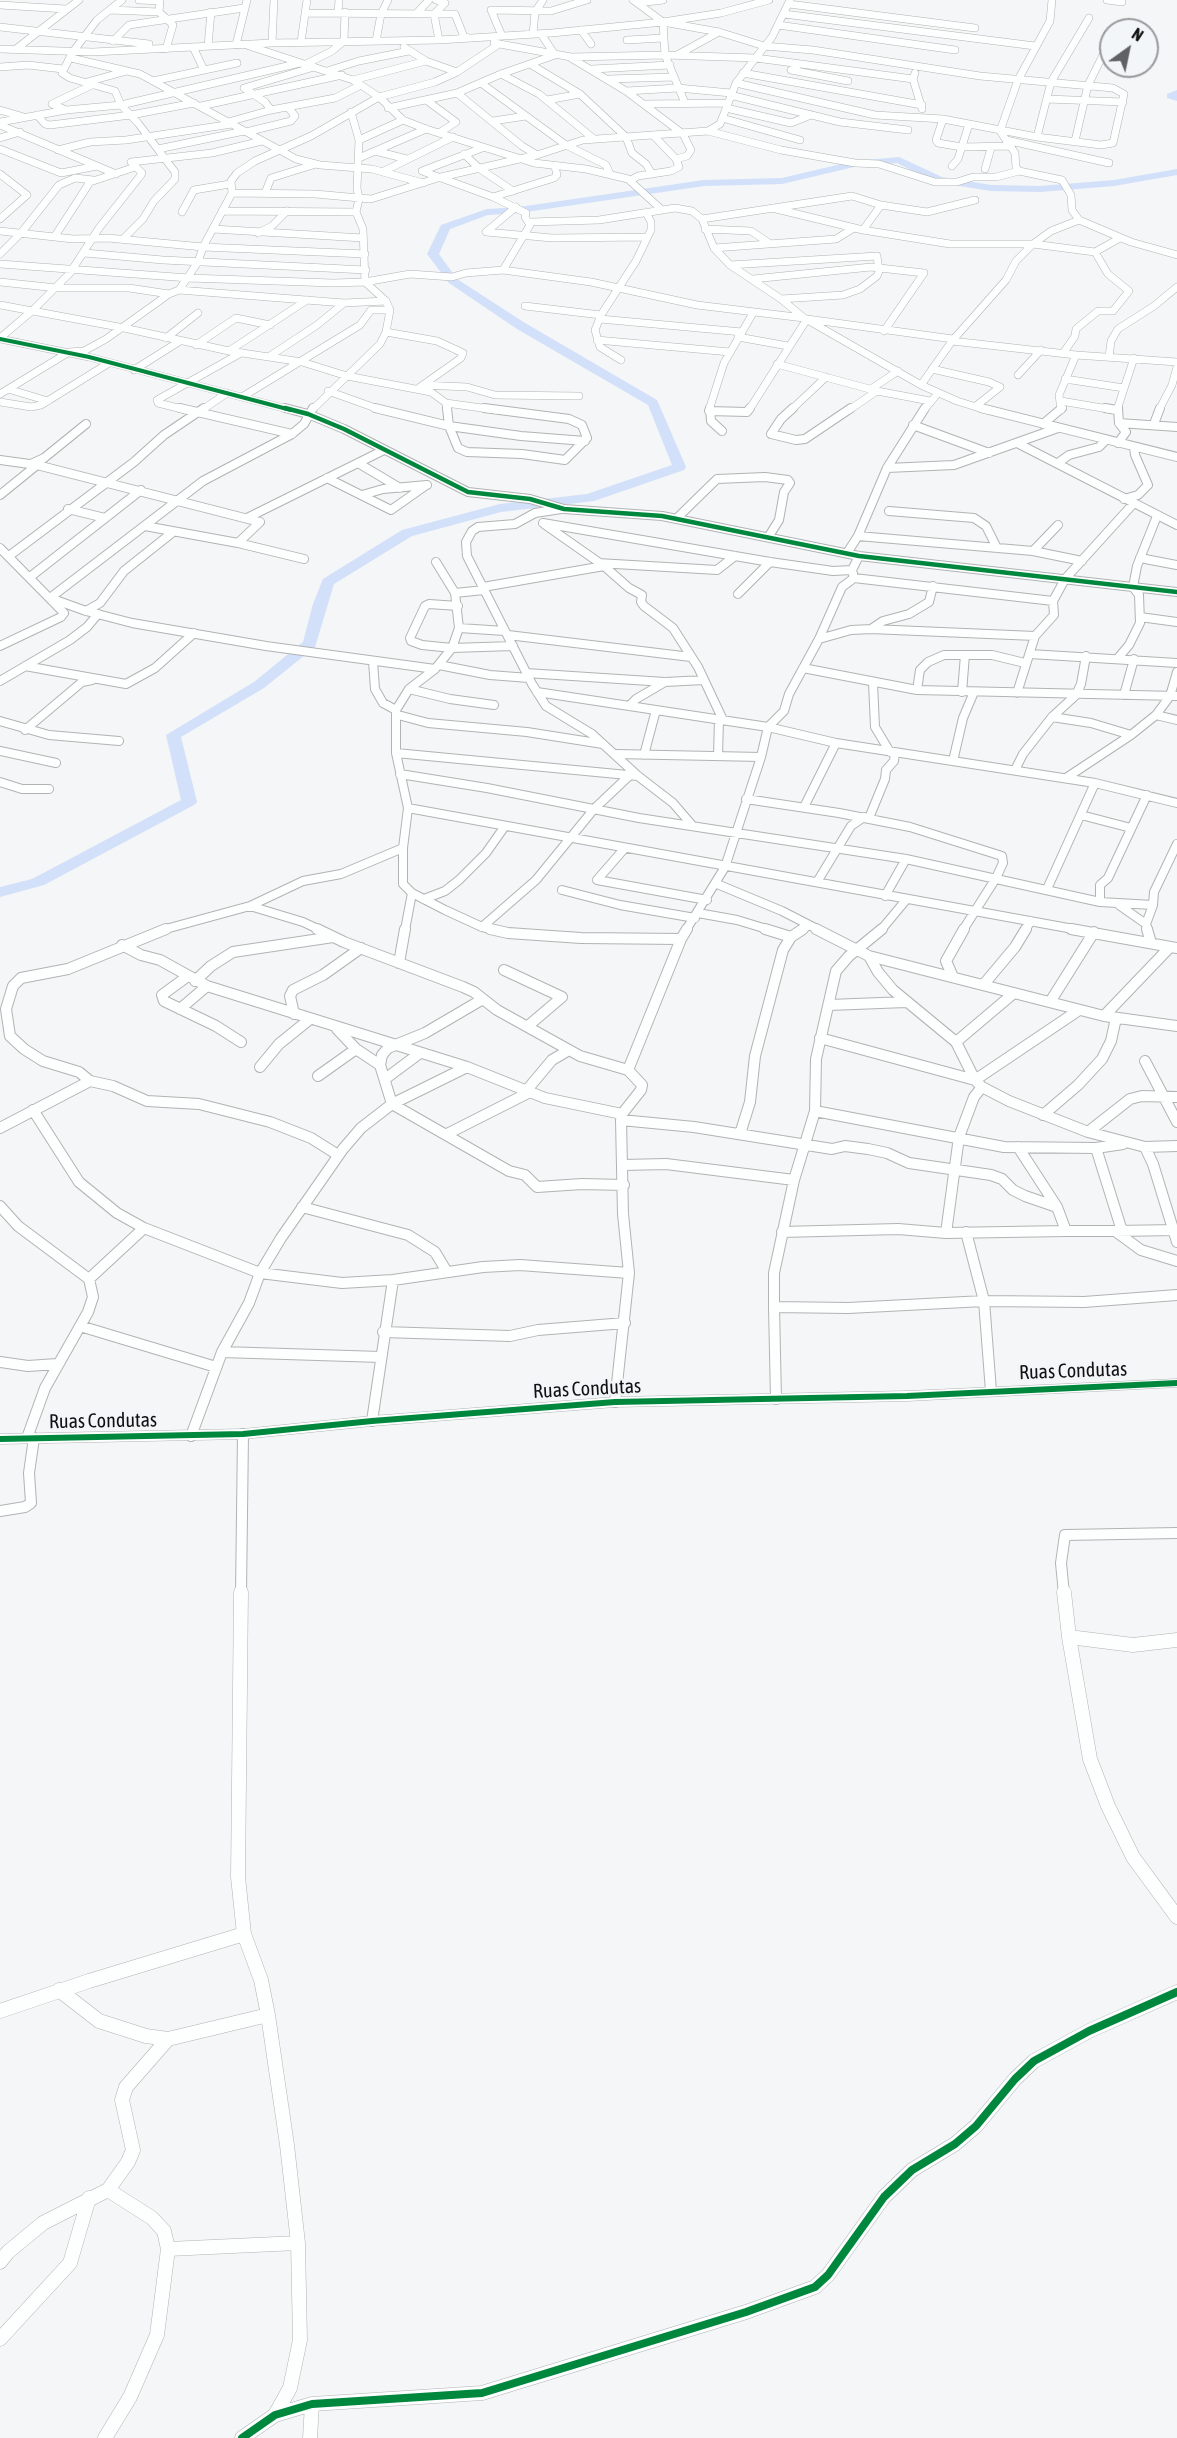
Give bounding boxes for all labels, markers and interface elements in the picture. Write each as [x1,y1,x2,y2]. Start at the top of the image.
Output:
north arrow [1099,18,1159,78]
text: N [1129,24,1147,45]
street label: Ruas Condutas [1019,1357,1127,1385]
street label: Ruas Condutas [532,1374,642,1404]
street label: Ruas Condutas [49,1408,157,1434]

